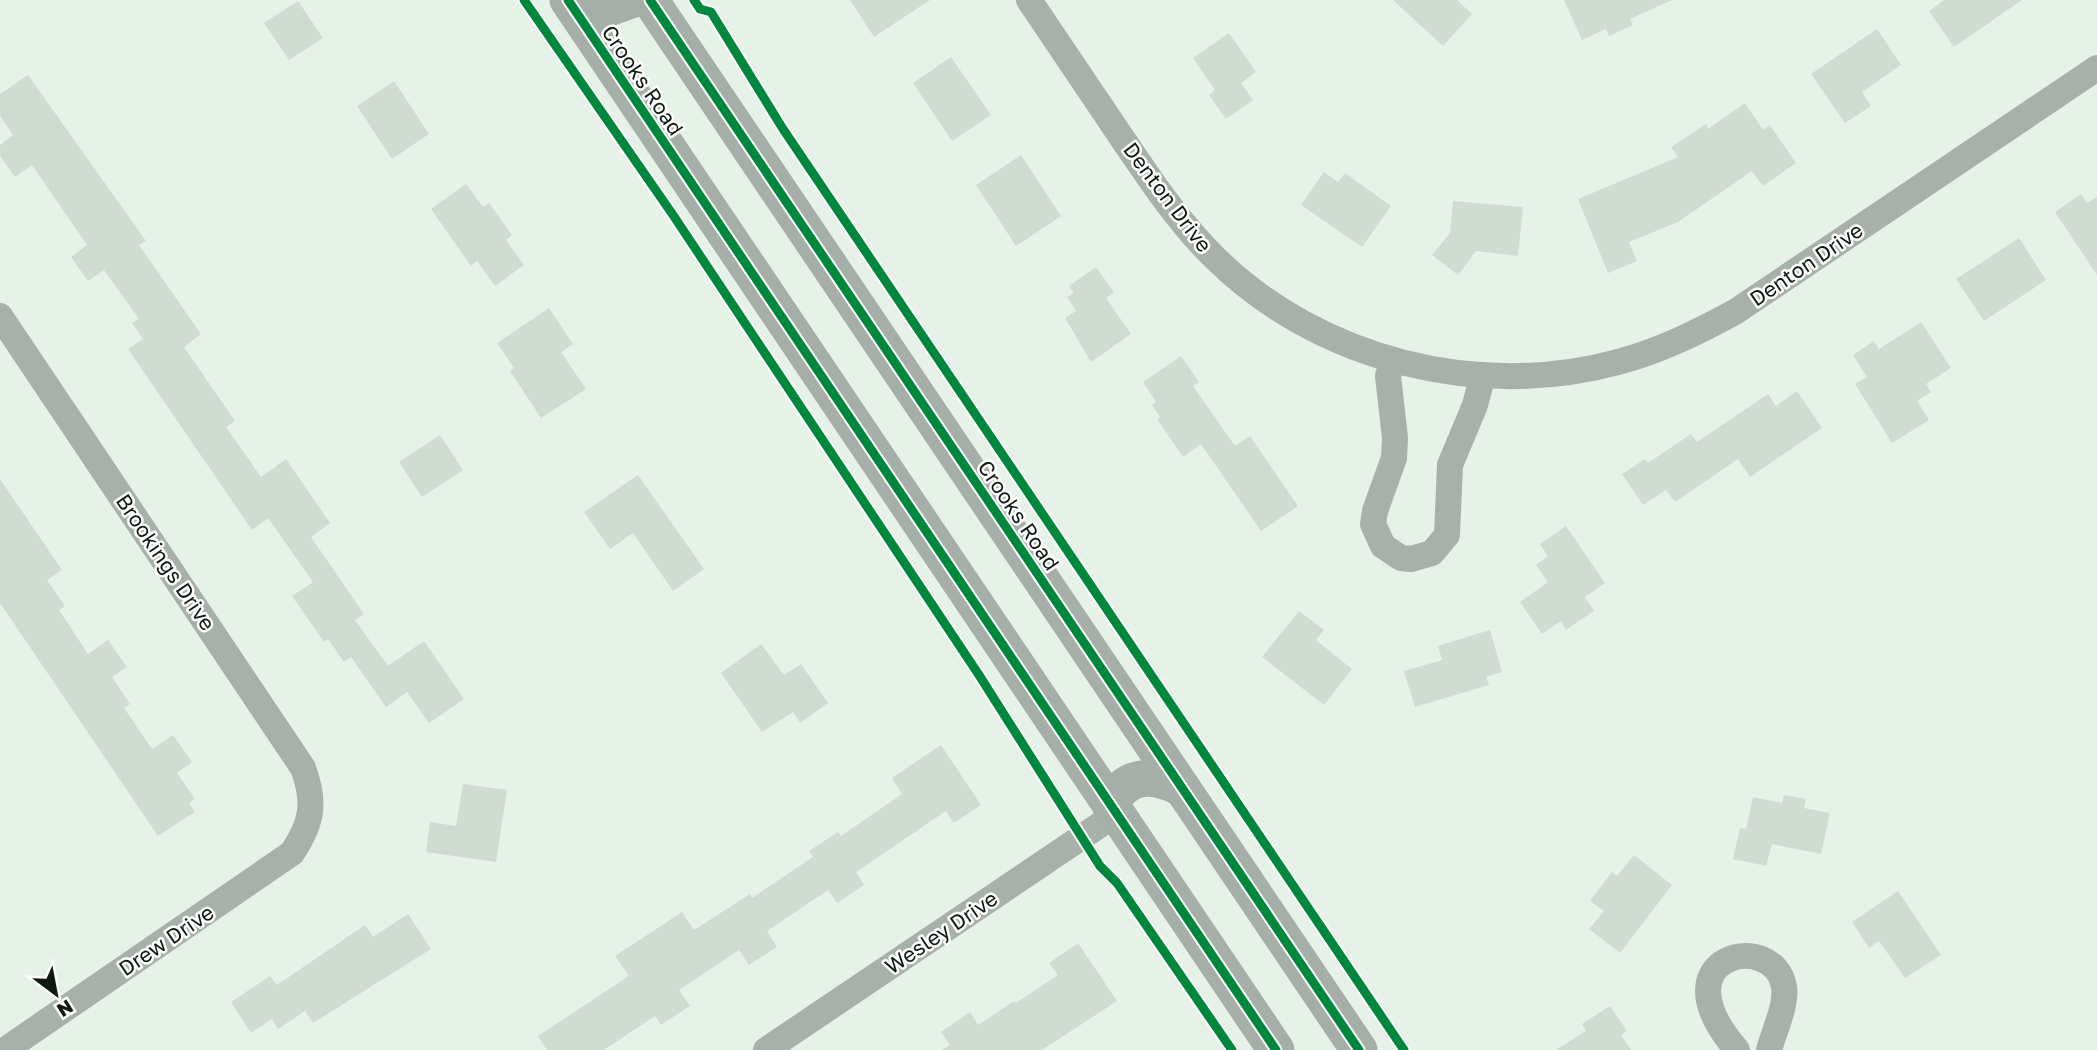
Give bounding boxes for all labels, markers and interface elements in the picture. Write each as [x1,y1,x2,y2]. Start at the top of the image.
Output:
street label: Crooks Road [597,20,689,140]
street label: Denton Drive [1118,137,1218,257]
street label: Denton Drive [1745,217,1867,311]
street label: Crooks Road [973,455,1065,575]
street label: Brookings Drive [111,489,221,635]
street label: Wesley Drive [880,885,1002,979]
street label: Drew Drive [114,899,218,981]
north arrow [21,959,91,1029]
text: N [53,995,77,1022]

